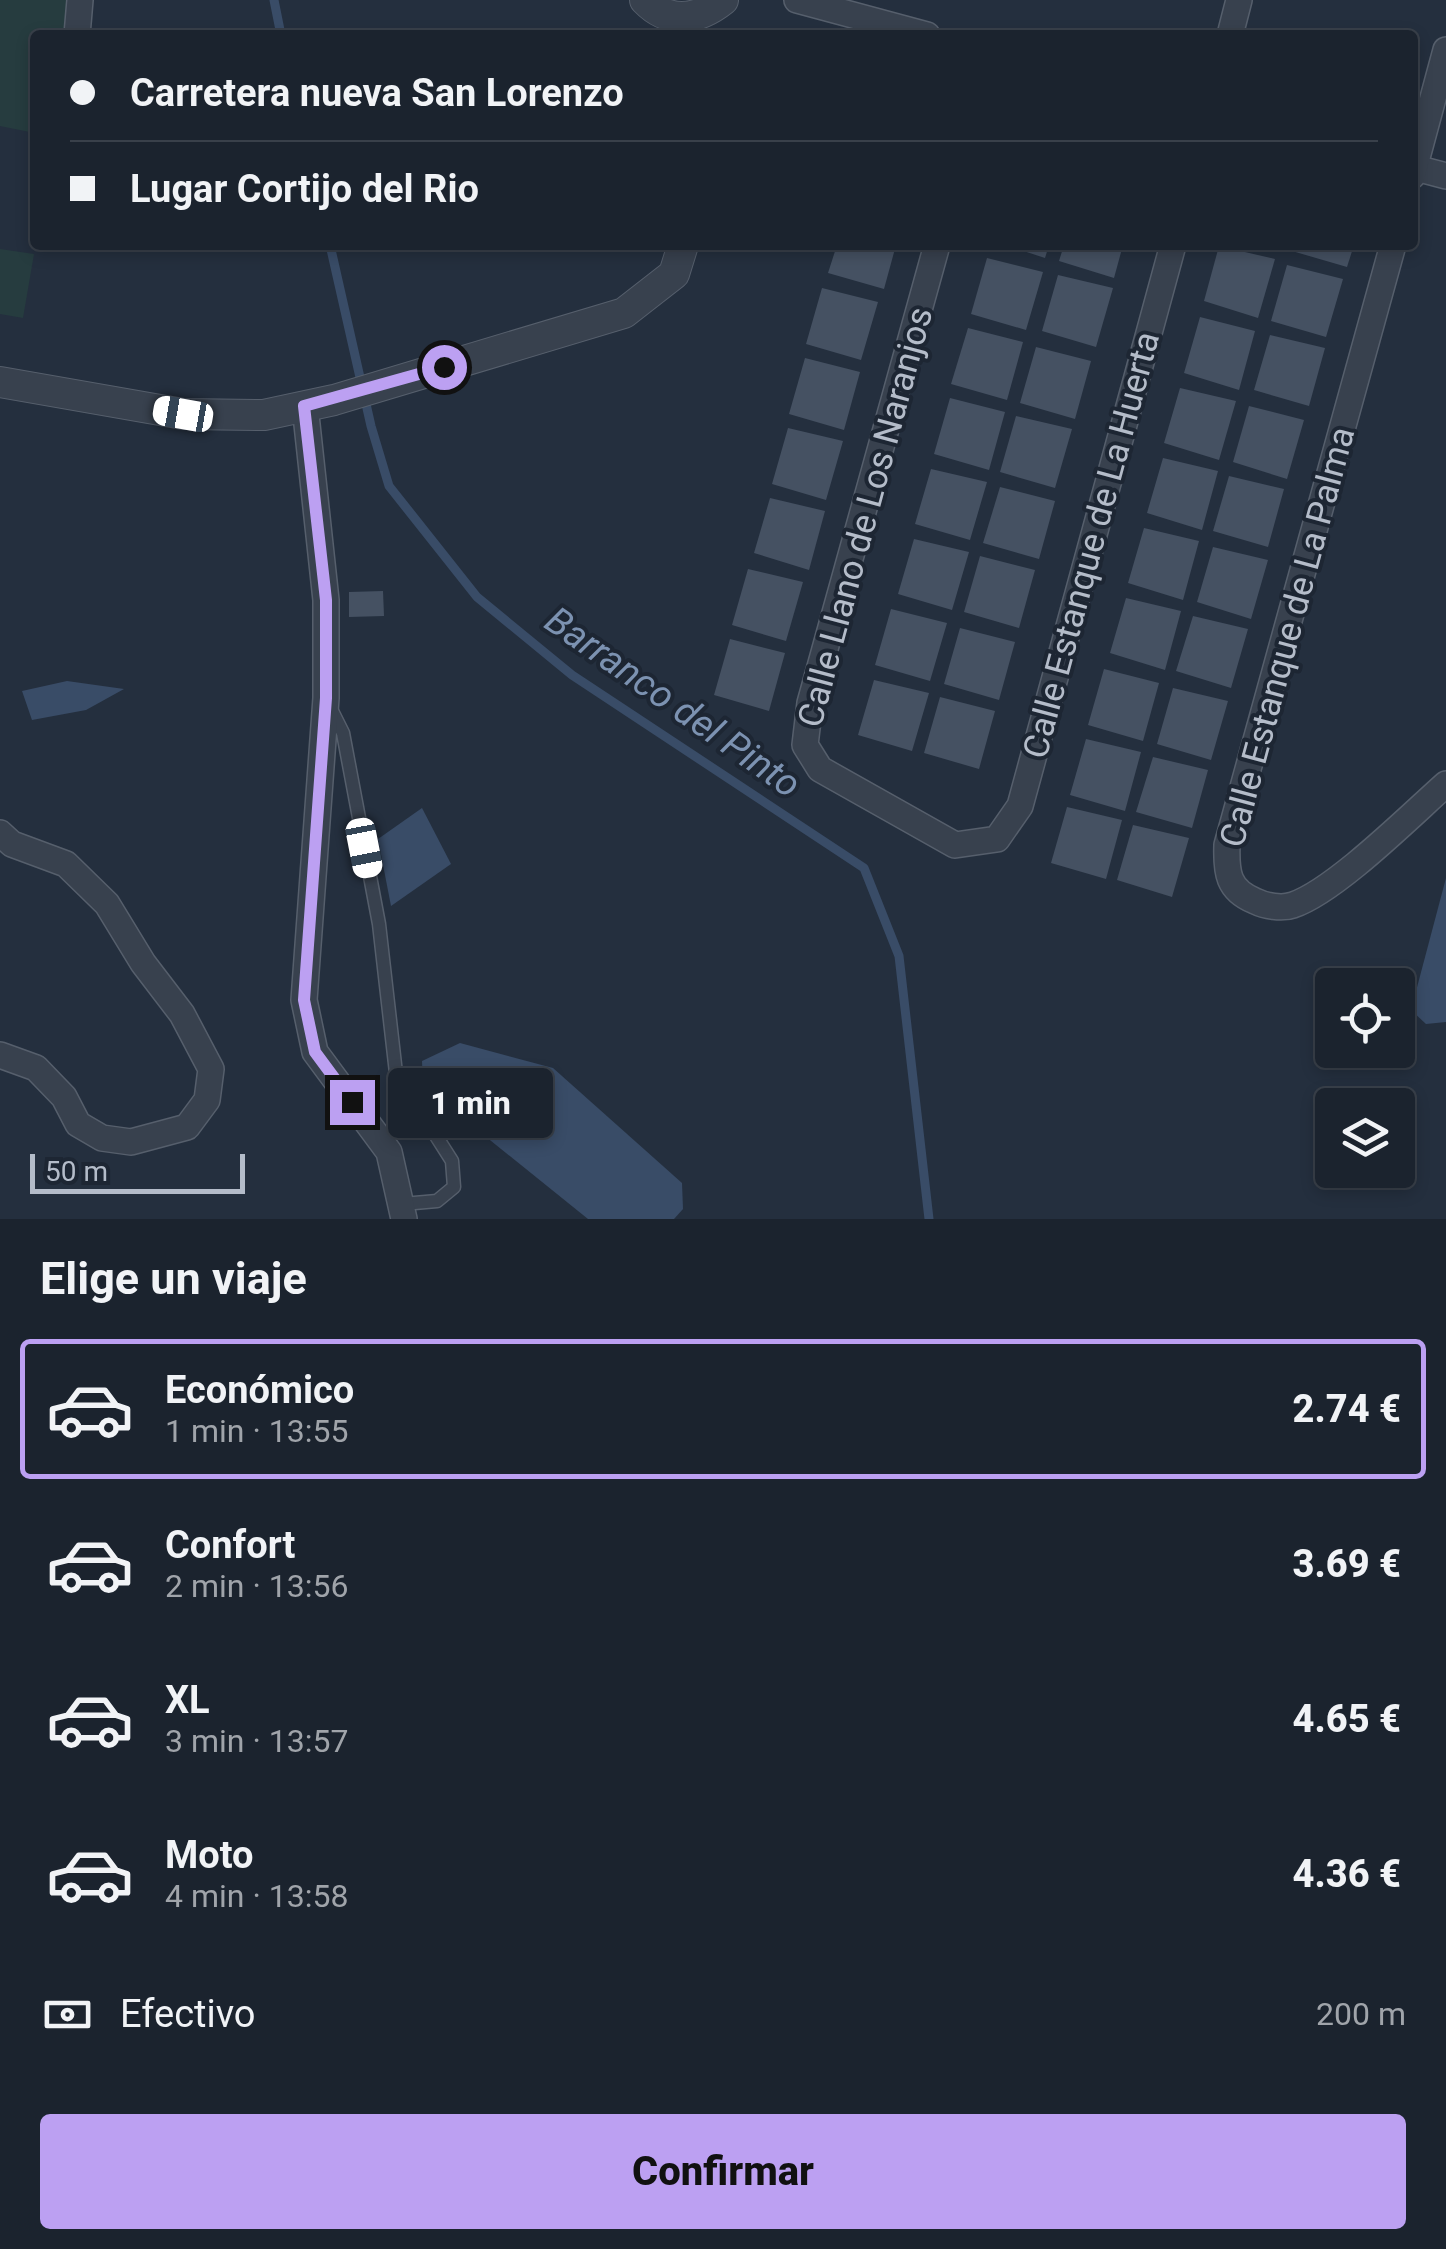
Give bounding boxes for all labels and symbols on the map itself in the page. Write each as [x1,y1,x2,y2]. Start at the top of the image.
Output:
street label: Calle Llano de Los Naranjos [790,303,941,732]
street label: Calle Estanque de La Huerta [1015,327,1168,763]
route start [422,345,467,390]
car [151,394,215,434]
street label: Calle Estanque de La Palma [1212,423,1363,852]
water label: Barranco del Pinto [537,598,809,806]
car [344,816,384,880]
callout: 1 min [387,1067,552,1137]
route end [330,1080,375,1125]
scale bar [30,1149,245,1194]

